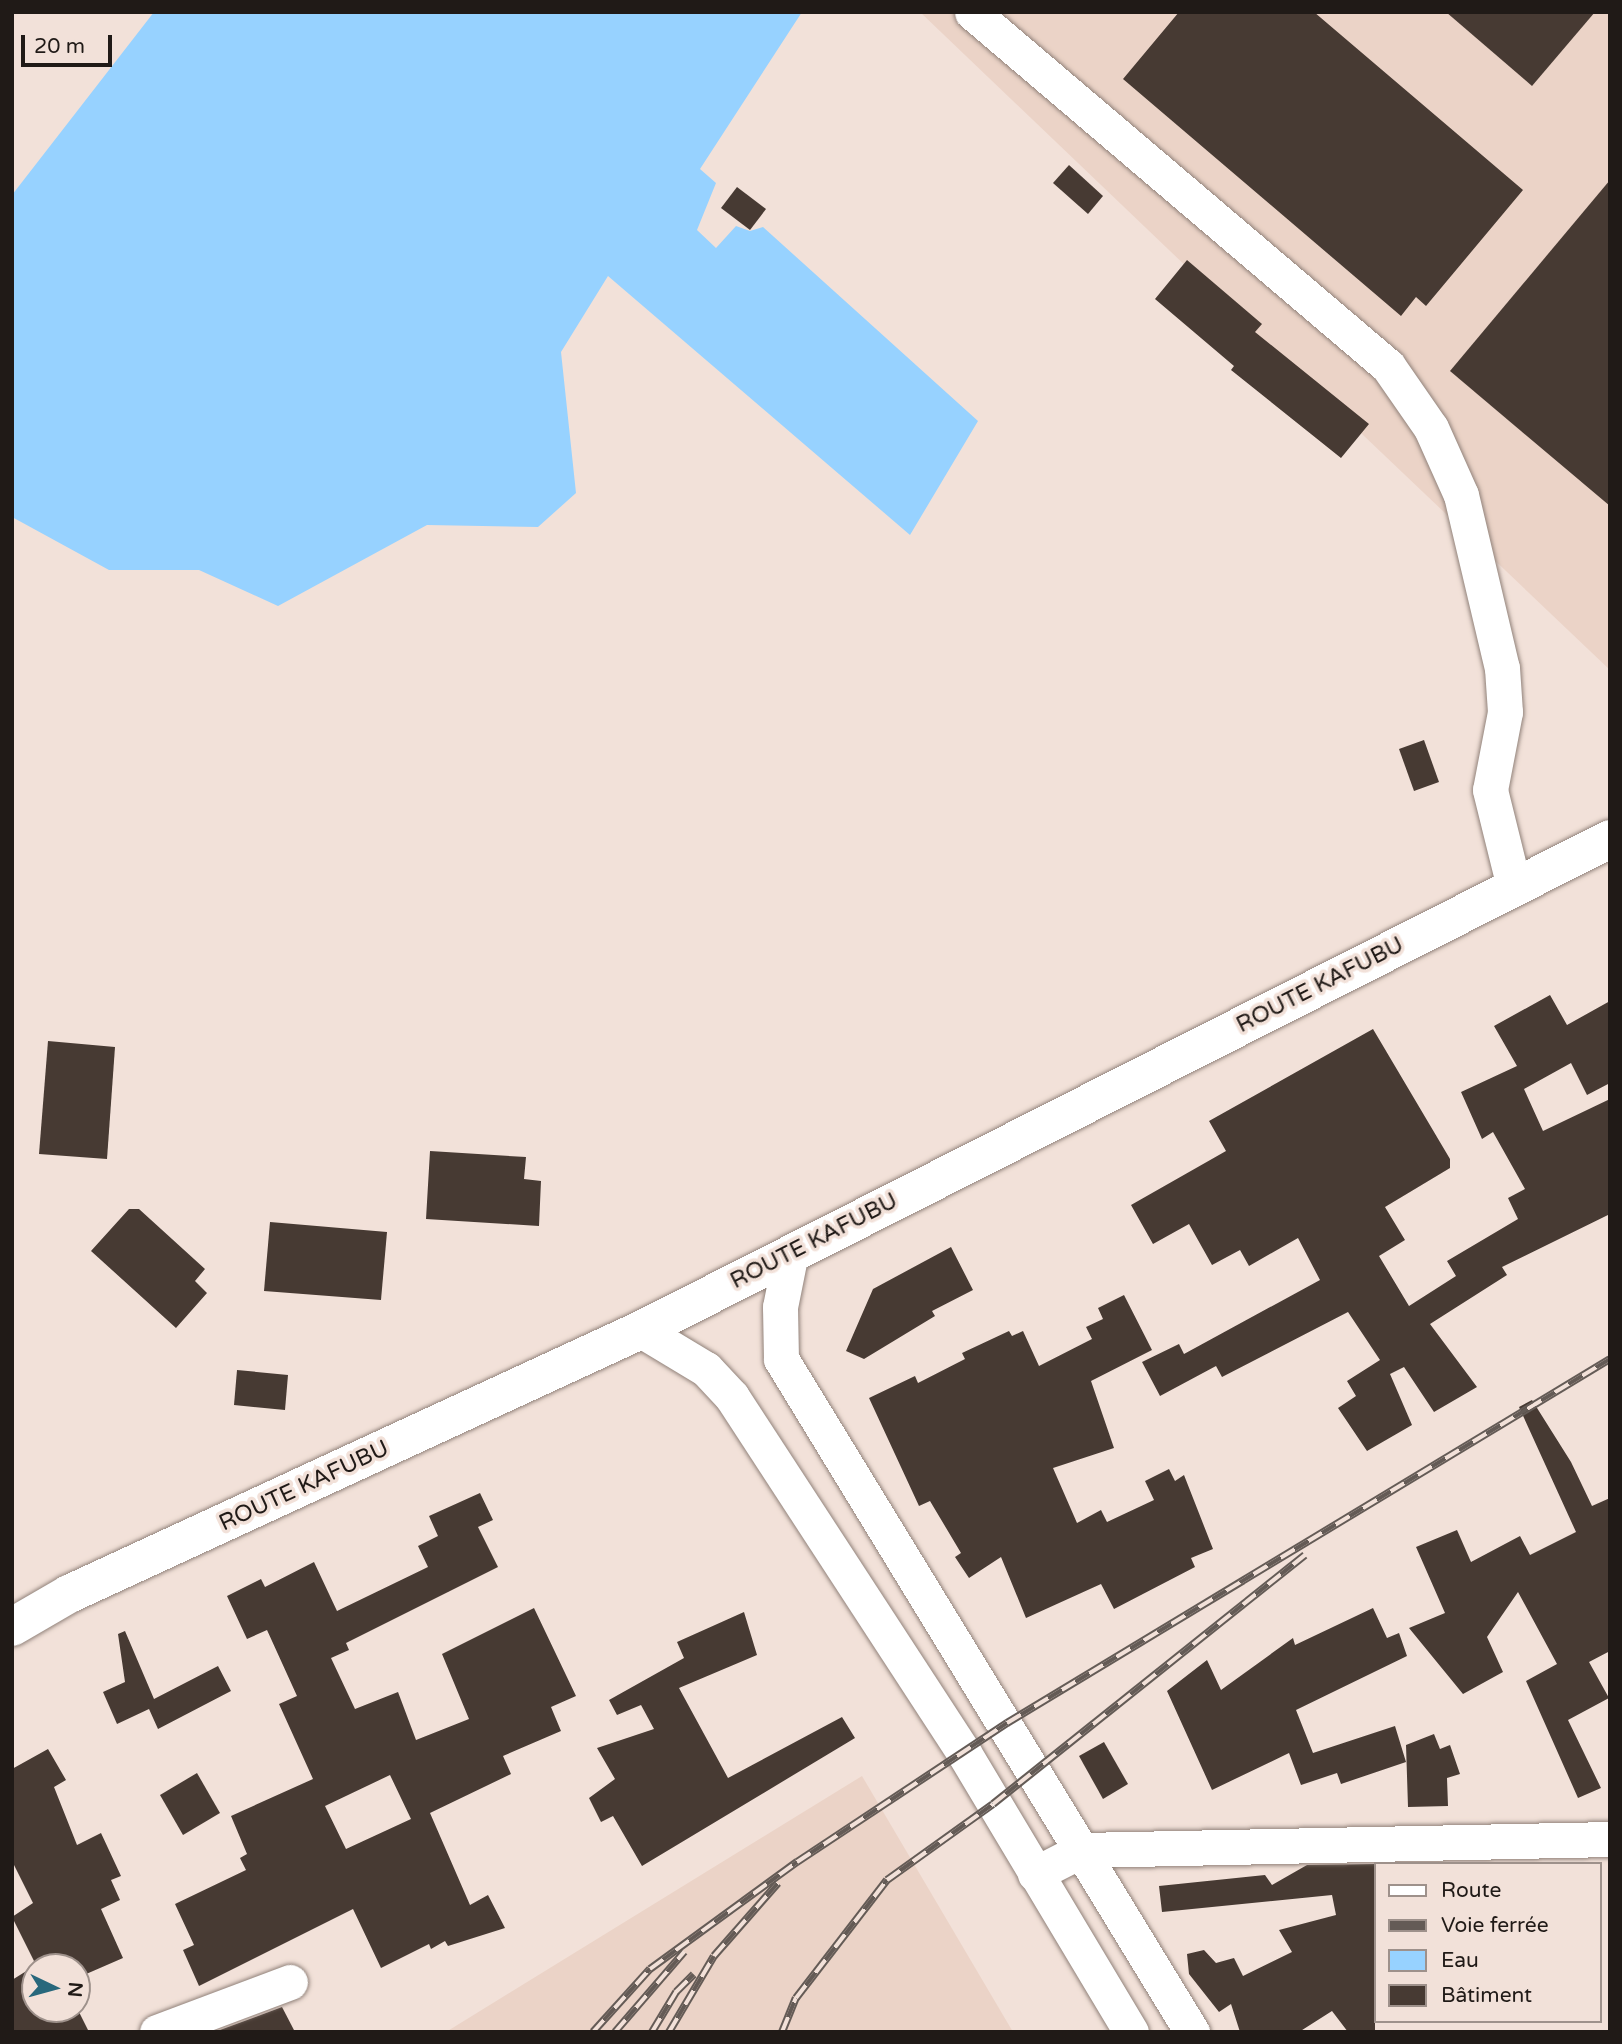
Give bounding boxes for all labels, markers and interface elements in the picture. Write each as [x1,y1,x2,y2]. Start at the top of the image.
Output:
scale bar [24,21,116,65]
text: 20 m [34,34,85,59]
street label: ROUTE KAFUBU [1232,931,1408,1039]
street label: ROUTE KAFUBU [726,1187,902,1295]
street label: ROUTE KAFUBU [215,1435,393,1537]
legend [1374,1862,1601,2023]
text: Route [1441,1878,1501,1903]
text: Voie ferrée [1441,1913,1549,1938]
text: Eau [1441,1948,1479,1973]
north arrow [21,1953,91,2023]
text: N [63,1981,87,1998]
text: Bâtiment [1441,1983,1532,2008]

